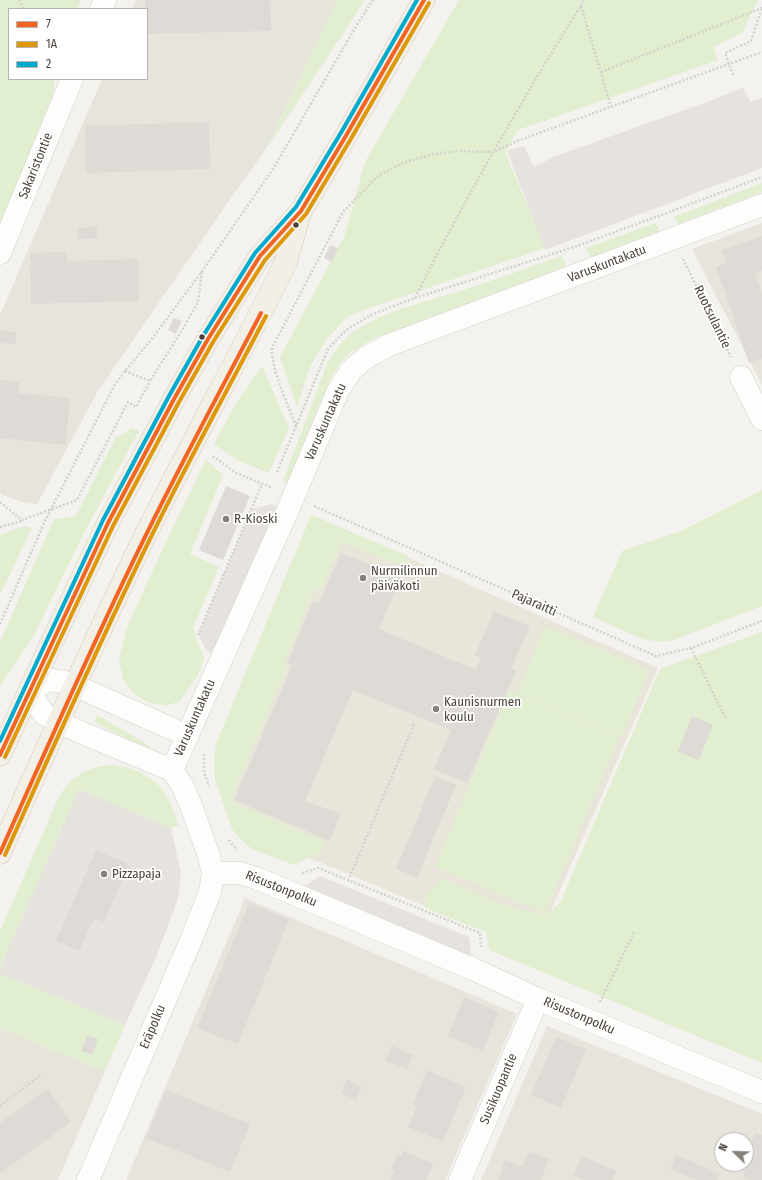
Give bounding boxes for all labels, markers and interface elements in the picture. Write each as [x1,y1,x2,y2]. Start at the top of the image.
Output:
legend [8,8,148,80]
text: 7 [46,17,51,31]
text: 1A [46,37,57,51]
text: 2 [46,57,51,71]
street label: Sakaristontie [16,131,56,201]
unlabelled marker [291,220,301,230]
street label: Varuskuntakatu [566,242,648,286]
street label: Ruotsulantie [690,283,734,351]
unlabelled marker [197,332,207,342]
street label: Varuskuntakatu [302,381,350,463]
place label: R-Kioski [234,511,277,527]
marker: R-Kioski [221,514,231,524]
place label: Nurmilinnun päiväkoti [371,563,438,594]
marker: Nurmilinnun päiväkoti [358,573,368,583]
street label: Pajaraitti [509,586,559,620]
street label: Varuskuntakatu [171,677,219,759]
place label: Kaunisnurmen koulu [444,694,521,725]
marker: Kaunisnurmen koulu [431,704,441,714]
place label: Pizzapaja [112,866,161,882]
street label: Risustonpolku [243,868,319,910]
marker: Pizzapaja [99,869,109,879]
street label: Risustonpolku [541,994,617,1038]
street label: Eräpolku [137,1003,169,1051]
street label: Susikuopantie [477,1051,521,1127]
north arrow [714,1132,754,1172]
text: N [716,1142,731,1153]

